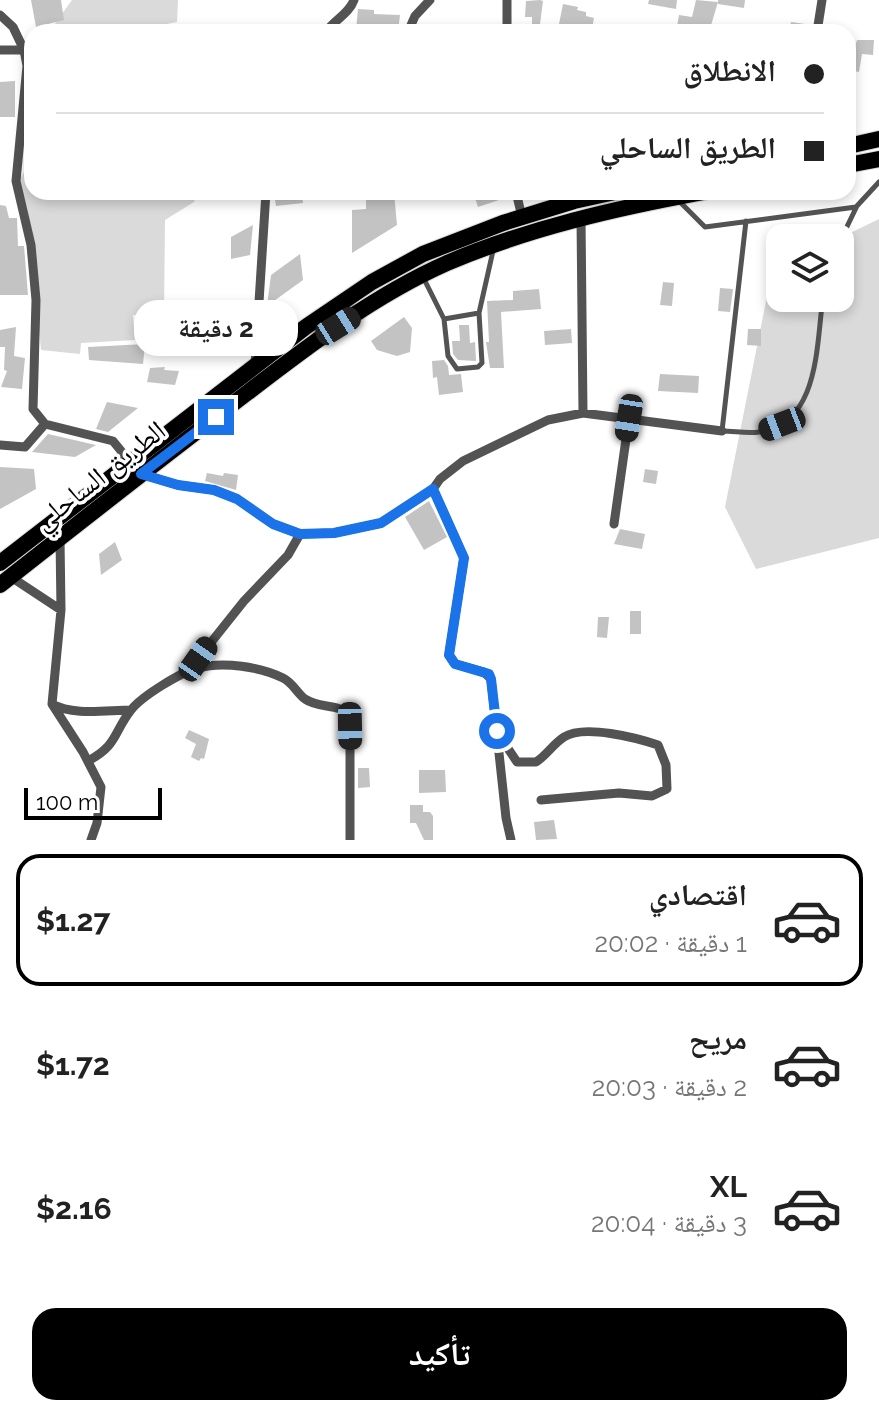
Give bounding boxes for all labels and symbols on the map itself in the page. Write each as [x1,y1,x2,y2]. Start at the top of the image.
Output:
callout: 2 دقيقة [134,301,298,357]
car [311,303,365,349]
car [613,392,645,444]
route end [198,399,234,435]
car [755,404,809,444]
street label: الطريق الساحلي [27,414,176,542]
car [174,632,222,686]
car [338,702,362,750]
route start [479,713,515,749]
scale bar [24,784,162,820]

